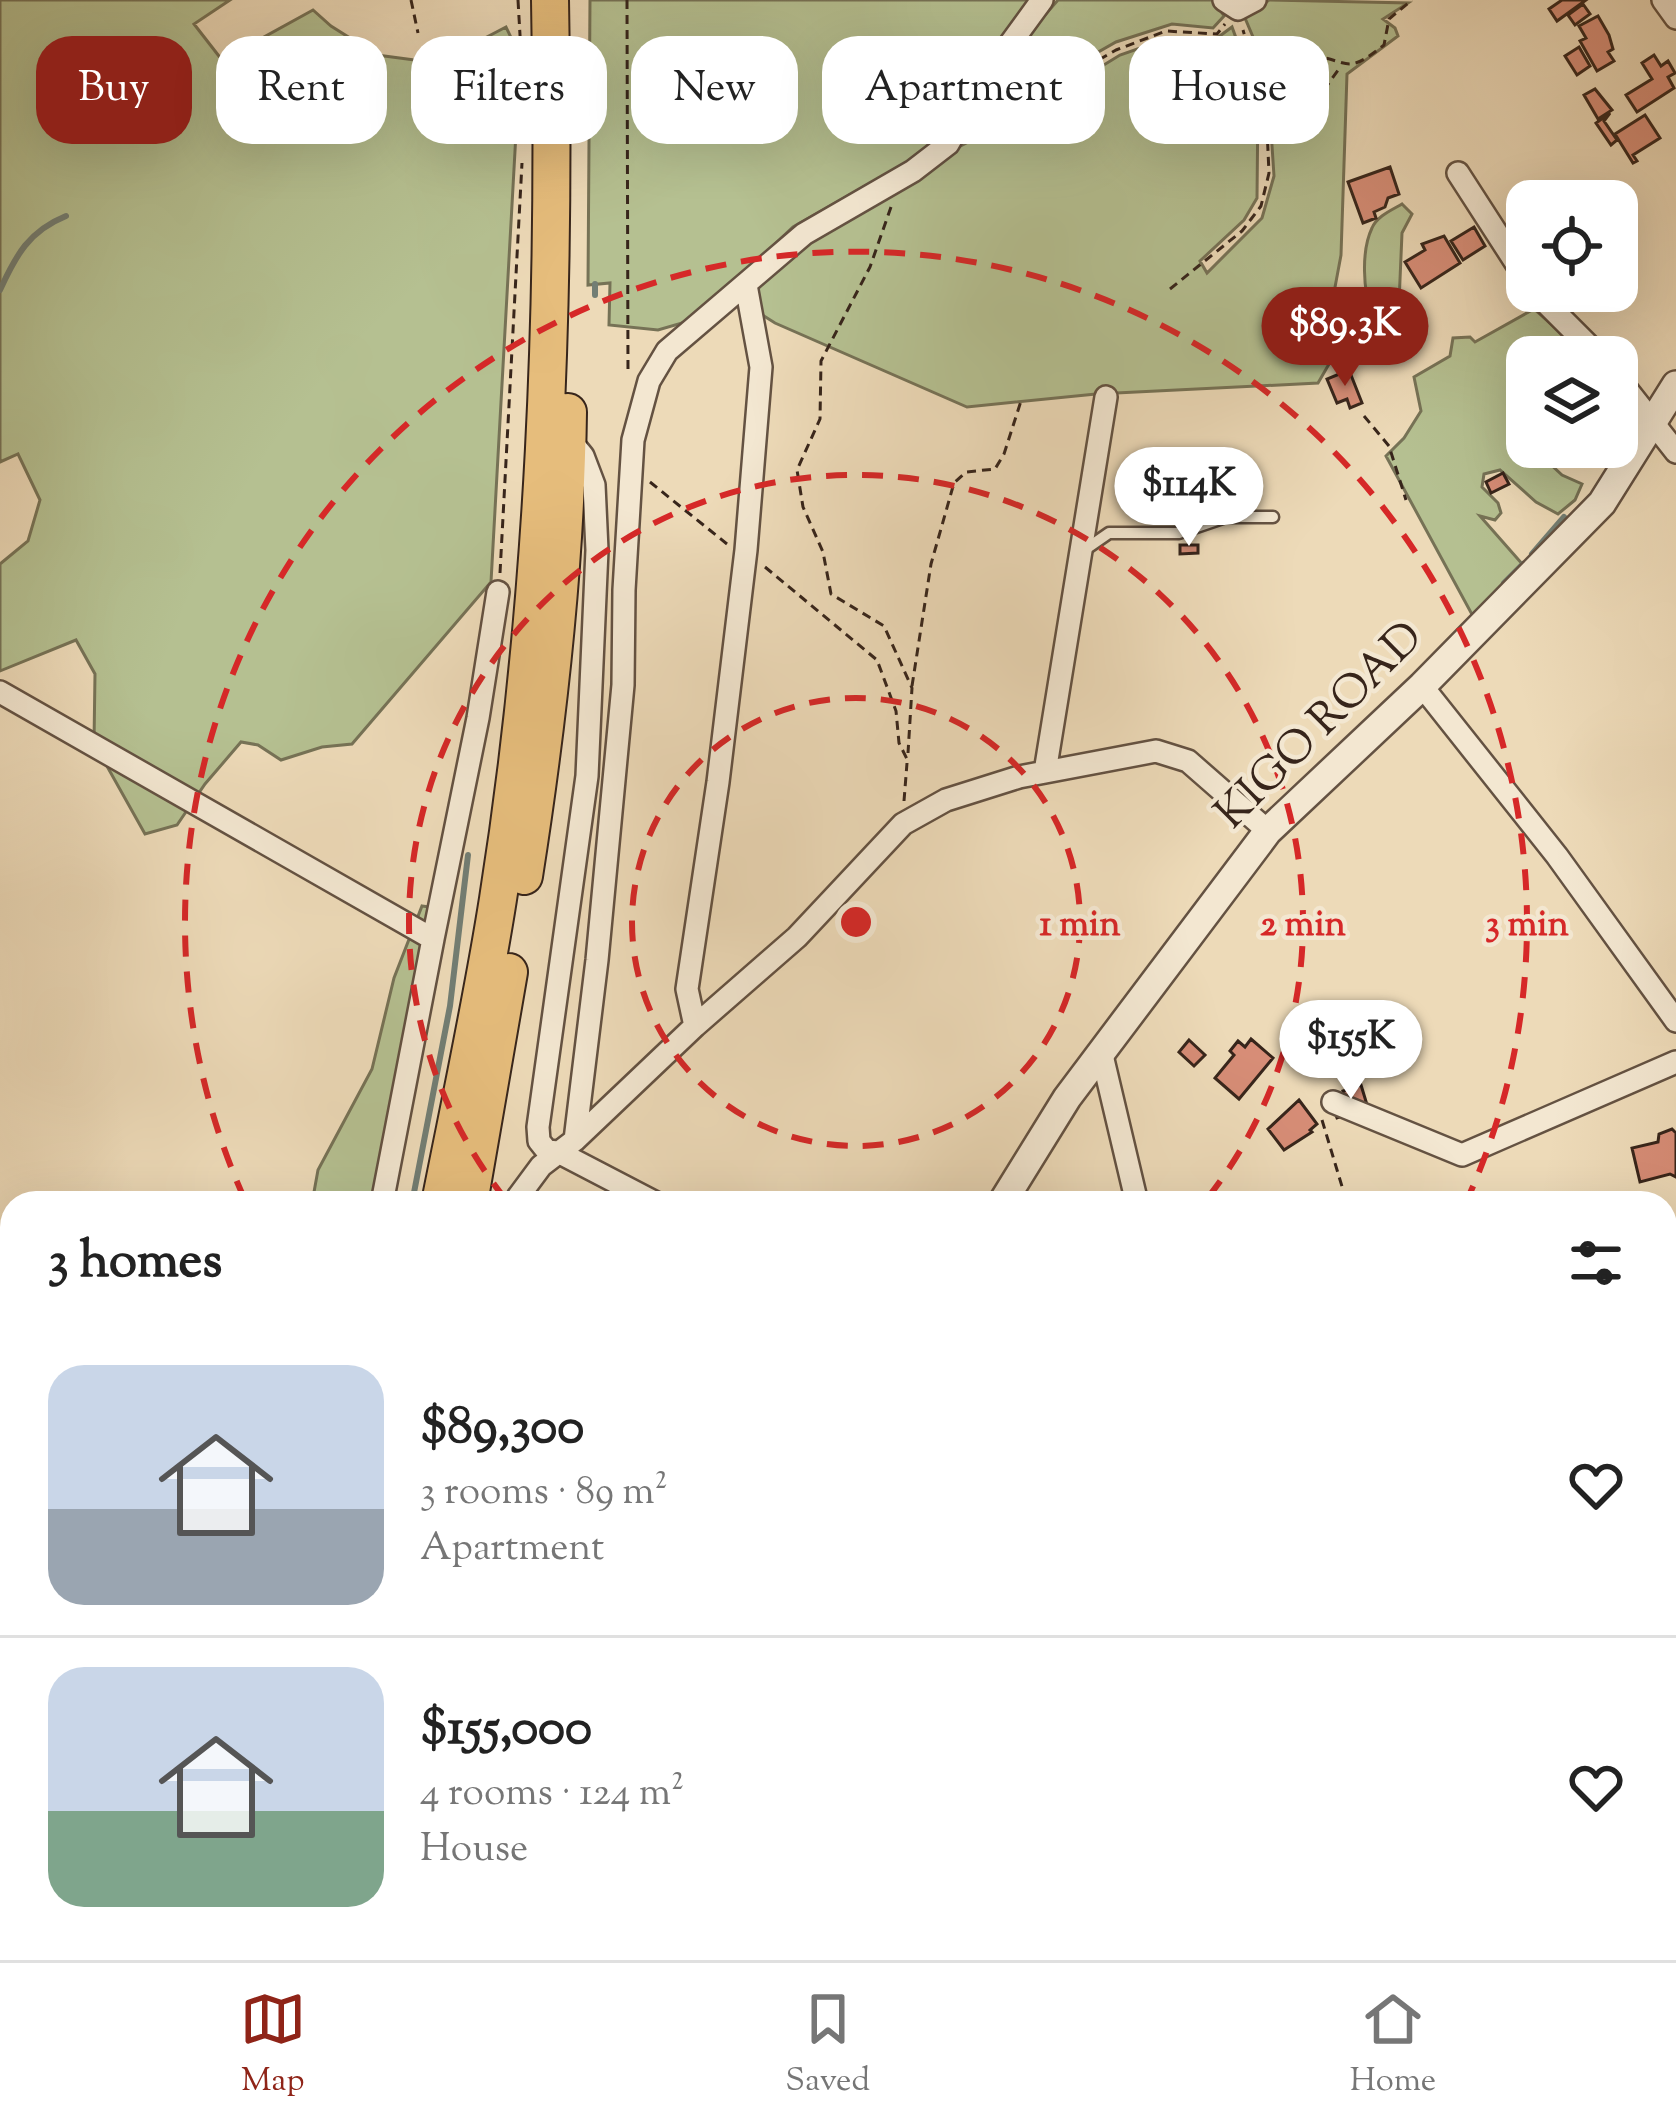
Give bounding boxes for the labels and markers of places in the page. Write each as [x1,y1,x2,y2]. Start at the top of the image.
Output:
pin: $89.3K [1247,287,1443,389]
pin: $114K [1105,447,1273,549]
centre of rings [835,901,877,943]
pin: $155K [1267,1000,1435,1102]

